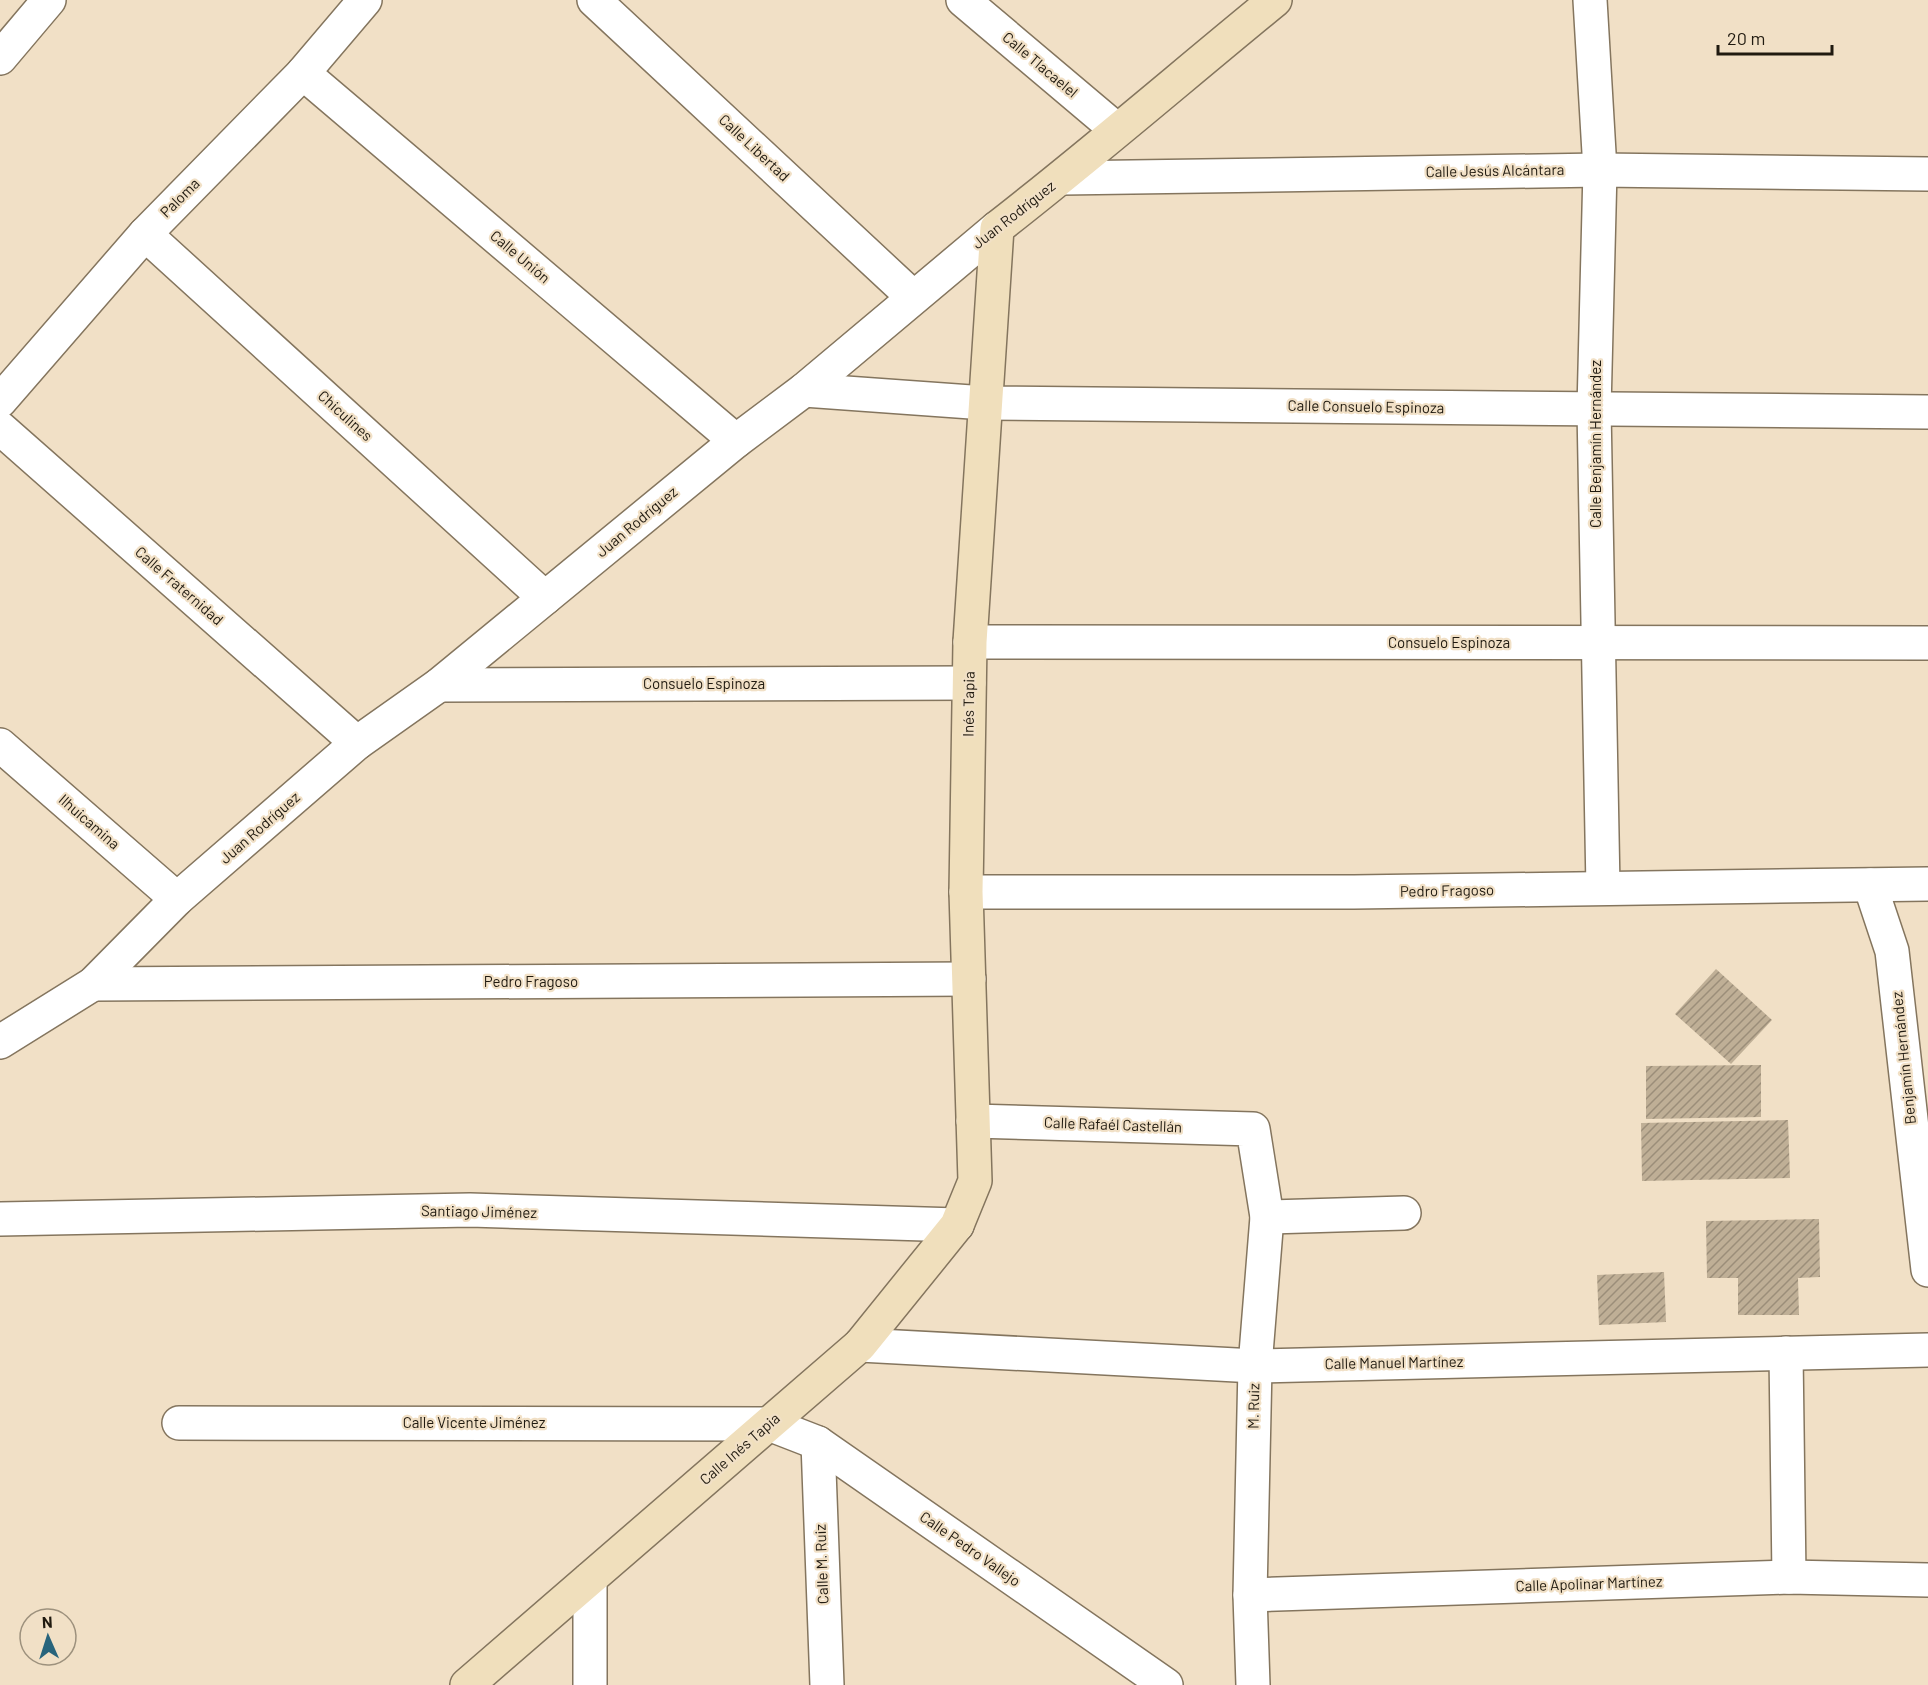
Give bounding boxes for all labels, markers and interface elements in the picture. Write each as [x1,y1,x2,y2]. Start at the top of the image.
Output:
scale bar [1718,18,1832,56]
text: 20 m [1727,27,1765,49]
street label: Calle Tlacaelel [999,28,1082,101]
street label: Calle Libertad [716,110,794,185]
street label: Calle Jesús Alcántara [1425,160,1565,180]
street label: Paloma [156,174,203,221]
street label: Juan Rodríguez [968,176,1059,252]
street label: Calle Unión [487,226,554,286]
street label: Calle Benjamín Hernández [1586,360,1604,528]
street label: Chiculines [315,386,377,444]
street label: Calle Consuelo Espinoza [1288,396,1445,416]
street label: Juan Rodríguez [592,482,681,560]
street label: Calle Fraternidad [132,542,227,628]
street label: Consuelo Espinoza [1388,633,1510,651]
street label: Inés Tapia [958,671,978,737]
street label: Consuelo Espinoza [643,674,765,692]
street label: Juan Rodríguez [216,787,303,867]
street label: Ilhuicamina [56,790,124,853]
street label: Pedro Fragoso [1400,880,1494,900]
street label: Pedro Fragoso [484,972,578,990]
street label: Benjamín Hernández [1887,991,1919,1125]
street label: Calle Rafaél Castellán [1044,1113,1182,1135]
street label: Santiago Jiménez [421,1201,538,1221]
street label: Calle Manuel Martínez [1324,1352,1464,1372]
street label: M. Ruiz [1244,1383,1262,1429]
street label: Calle Inés Tapia [696,1409,783,1488]
street label: Calle Vicente Jiménez [403,1413,546,1431]
street label: Calle Pedro Vallejo [917,1507,1024,1590]
street label: Calle M. Ruiz [811,1523,831,1604]
street label: Calle Apolinar Martínez [1515,1571,1663,1595]
north arrow [18,1607,78,1667]
text: N [41,1612,53,1631]

